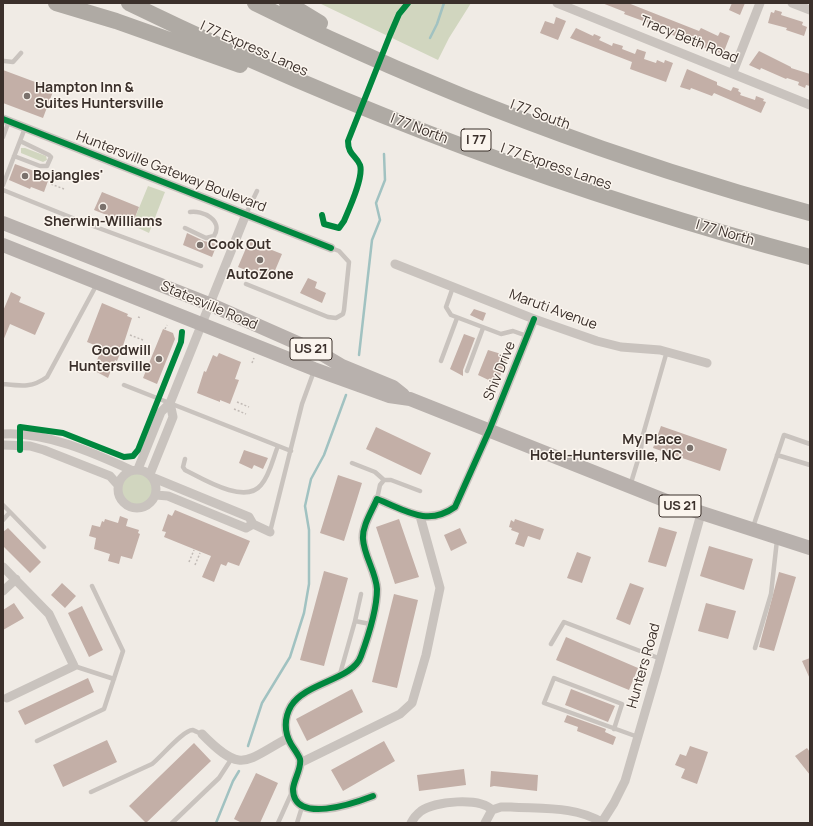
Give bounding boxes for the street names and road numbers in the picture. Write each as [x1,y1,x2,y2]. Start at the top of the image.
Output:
street label: Tracy Beth Road [637,13,741,67]
street label: I 77 Express Lanes [197,18,311,80]
street label: I 77 South [508,96,572,134]
street label: I 77 North [388,110,450,148]
street label: Huntersville Gateway Boulevard [74,128,268,216]
road number: I 77 [461,129,491,151]
street label: I 77 Express Lanes [498,140,614,194]
street label: I 77 North [694,217,756,249]
street label: Statesville Road [158,278,260,334]
street label: Maruti Avenue [507,286,599,334]
road number: US 21 [290,338,332,360]
street label: Shiv Drive [480,339,520,403]
road number: US 21 [659,495,701,517]
street label: Hunters Road [624,621,664,711]

